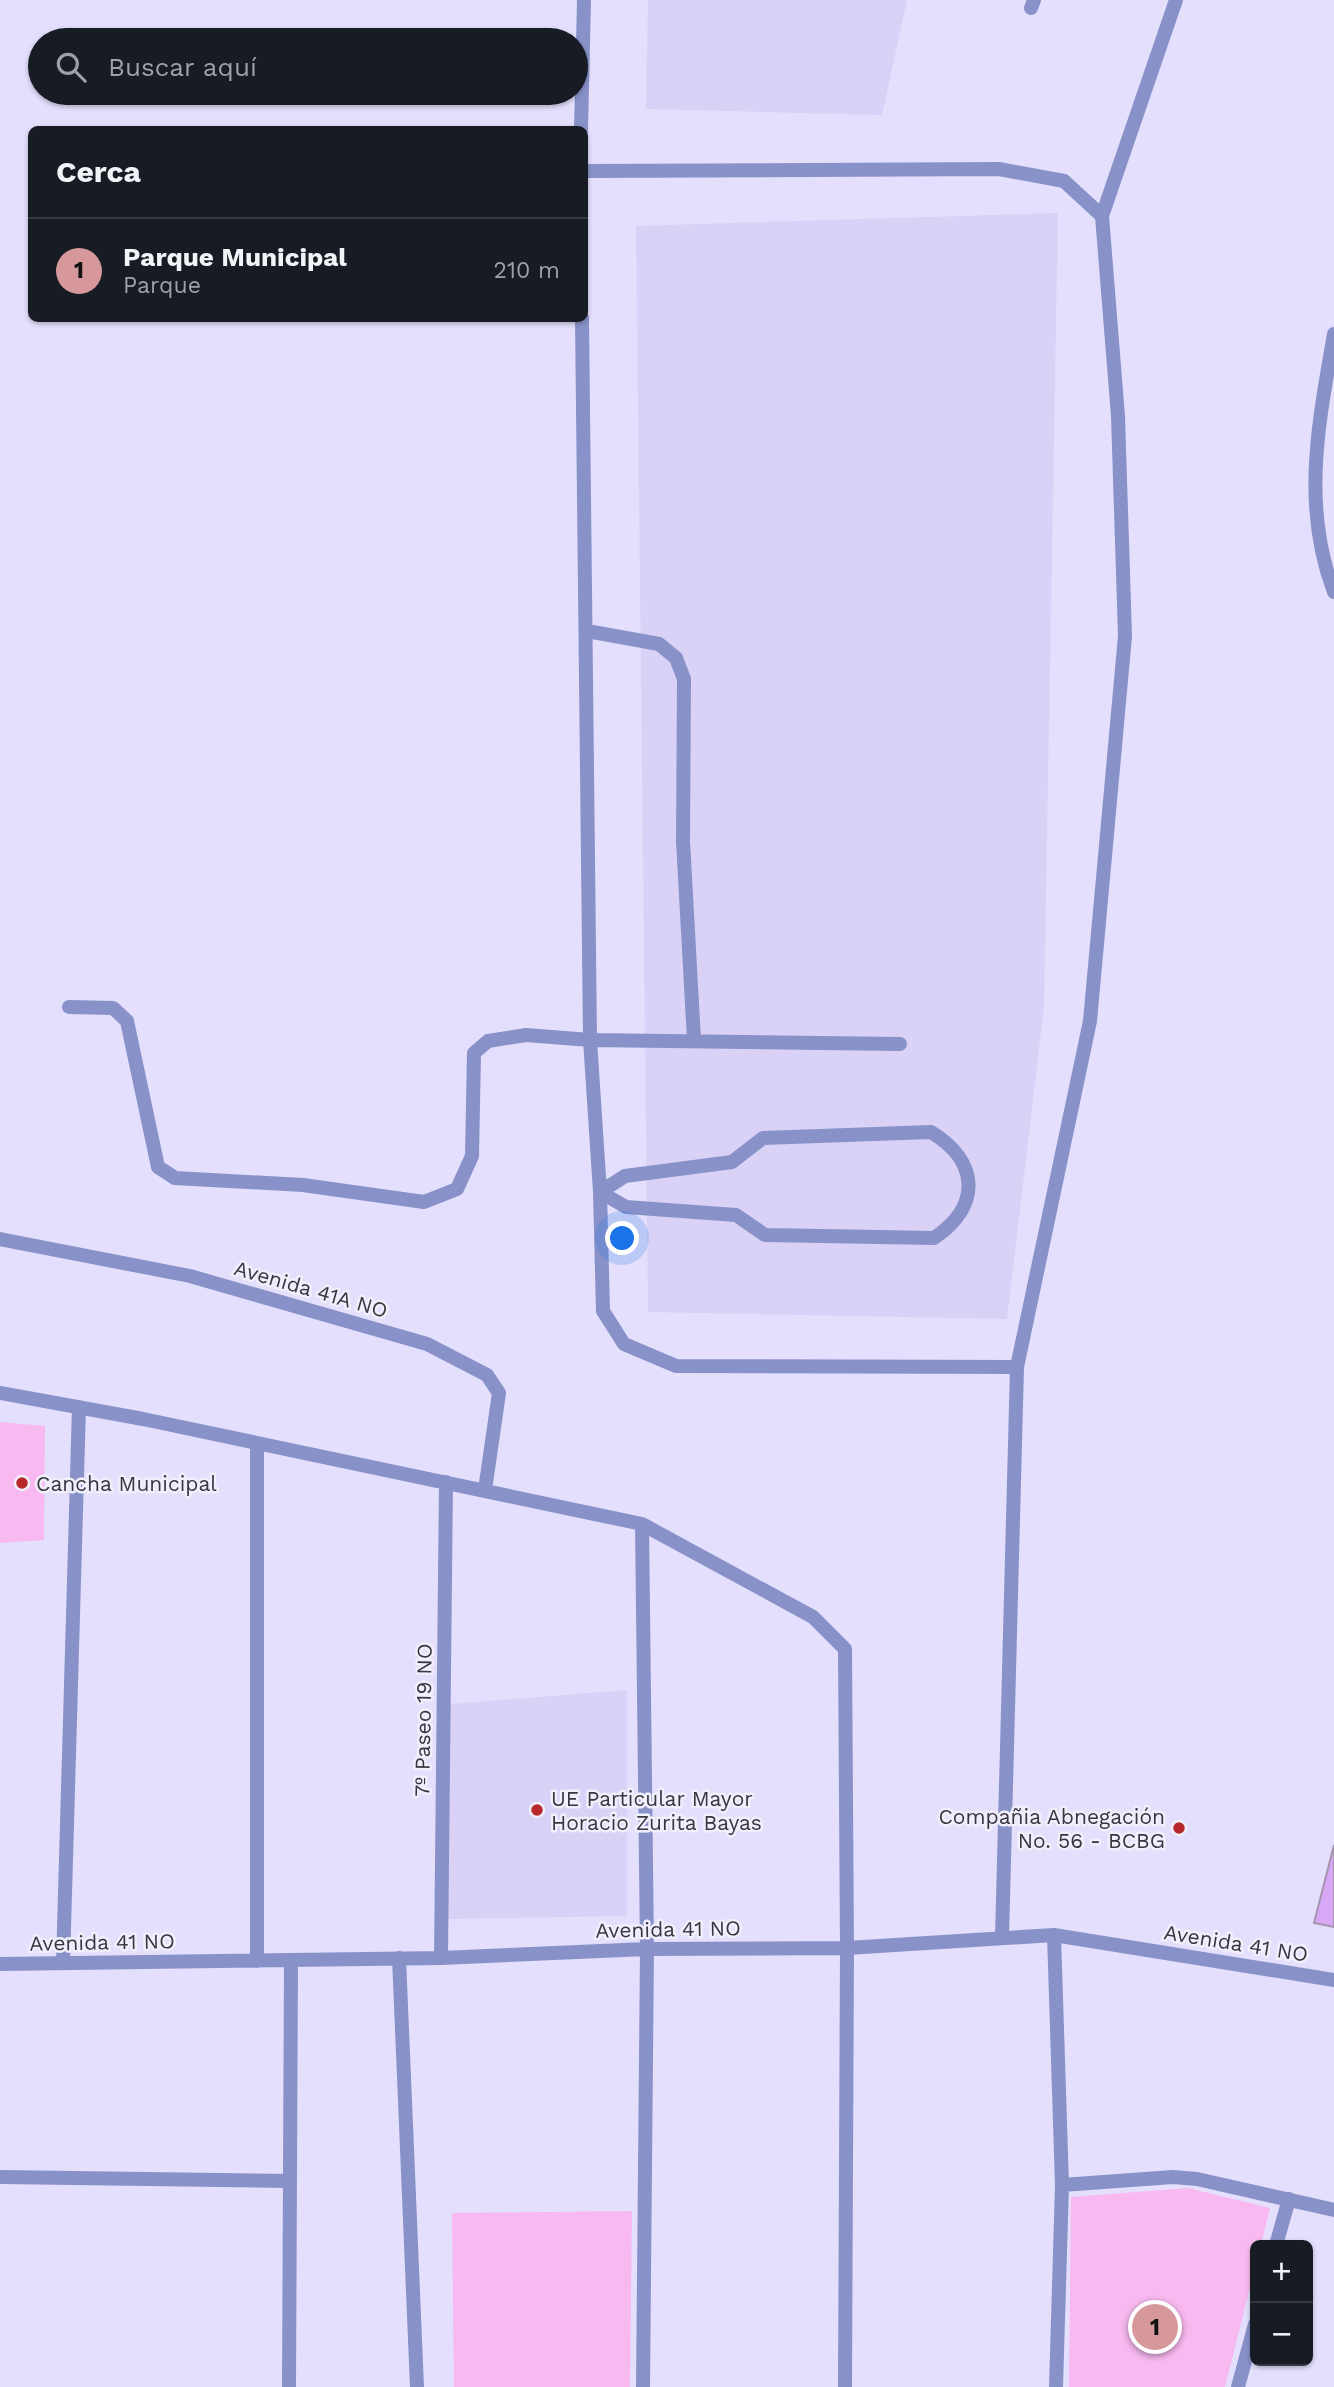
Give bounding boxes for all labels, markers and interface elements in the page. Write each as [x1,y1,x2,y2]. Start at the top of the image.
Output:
search box [28,28,588,105]
icon: search [52,48,90,86]
text: Buscar aquí [108,52,257,82]
text: Cerca [56,154,141,189]
text: Parque Municipal [123,242,347,272]
text: 1 [74,257,84,284]
text: 210 m [494,257,560,284]
text: Parque [123,272,201,299]
your location [605,1221,639,1255]
street label: Avenida 41A NO [231,1255,391,1323]
place label: Cancha Municipal [36,1471,217,1496]
marker: Cancha Municipal [14,1475,30,1491]
street label: 7º Paseo 19 NO [409,1643,437,1797]
place label: UE Particular Mayor Horacio Zurita Bayas [551,1786,762,1835]
marker: UE Particular Mayor Horacio Zurita Bayas [529,1802,545,1818]
place label: Compañia Abnegación No. 56 - BCBG [938,1804,1165,1853]
marker: Compañia Abnegación No. 56 - BCBG [1171,1820,1187,1836]
street label: Avenida 41 NO [595,1915,741,1943]
street label: Avenida 41 NO [1162,1919,1310,1967]
street label: Avenida 41 NO [29,1928,175,1956]
map controls [1250,2240,1313,2366]
button: + [1250,2240,1313,2303]
pin: 1 [1132,2301,1178,2353]
button: − [1250,2303,1313,2366]

